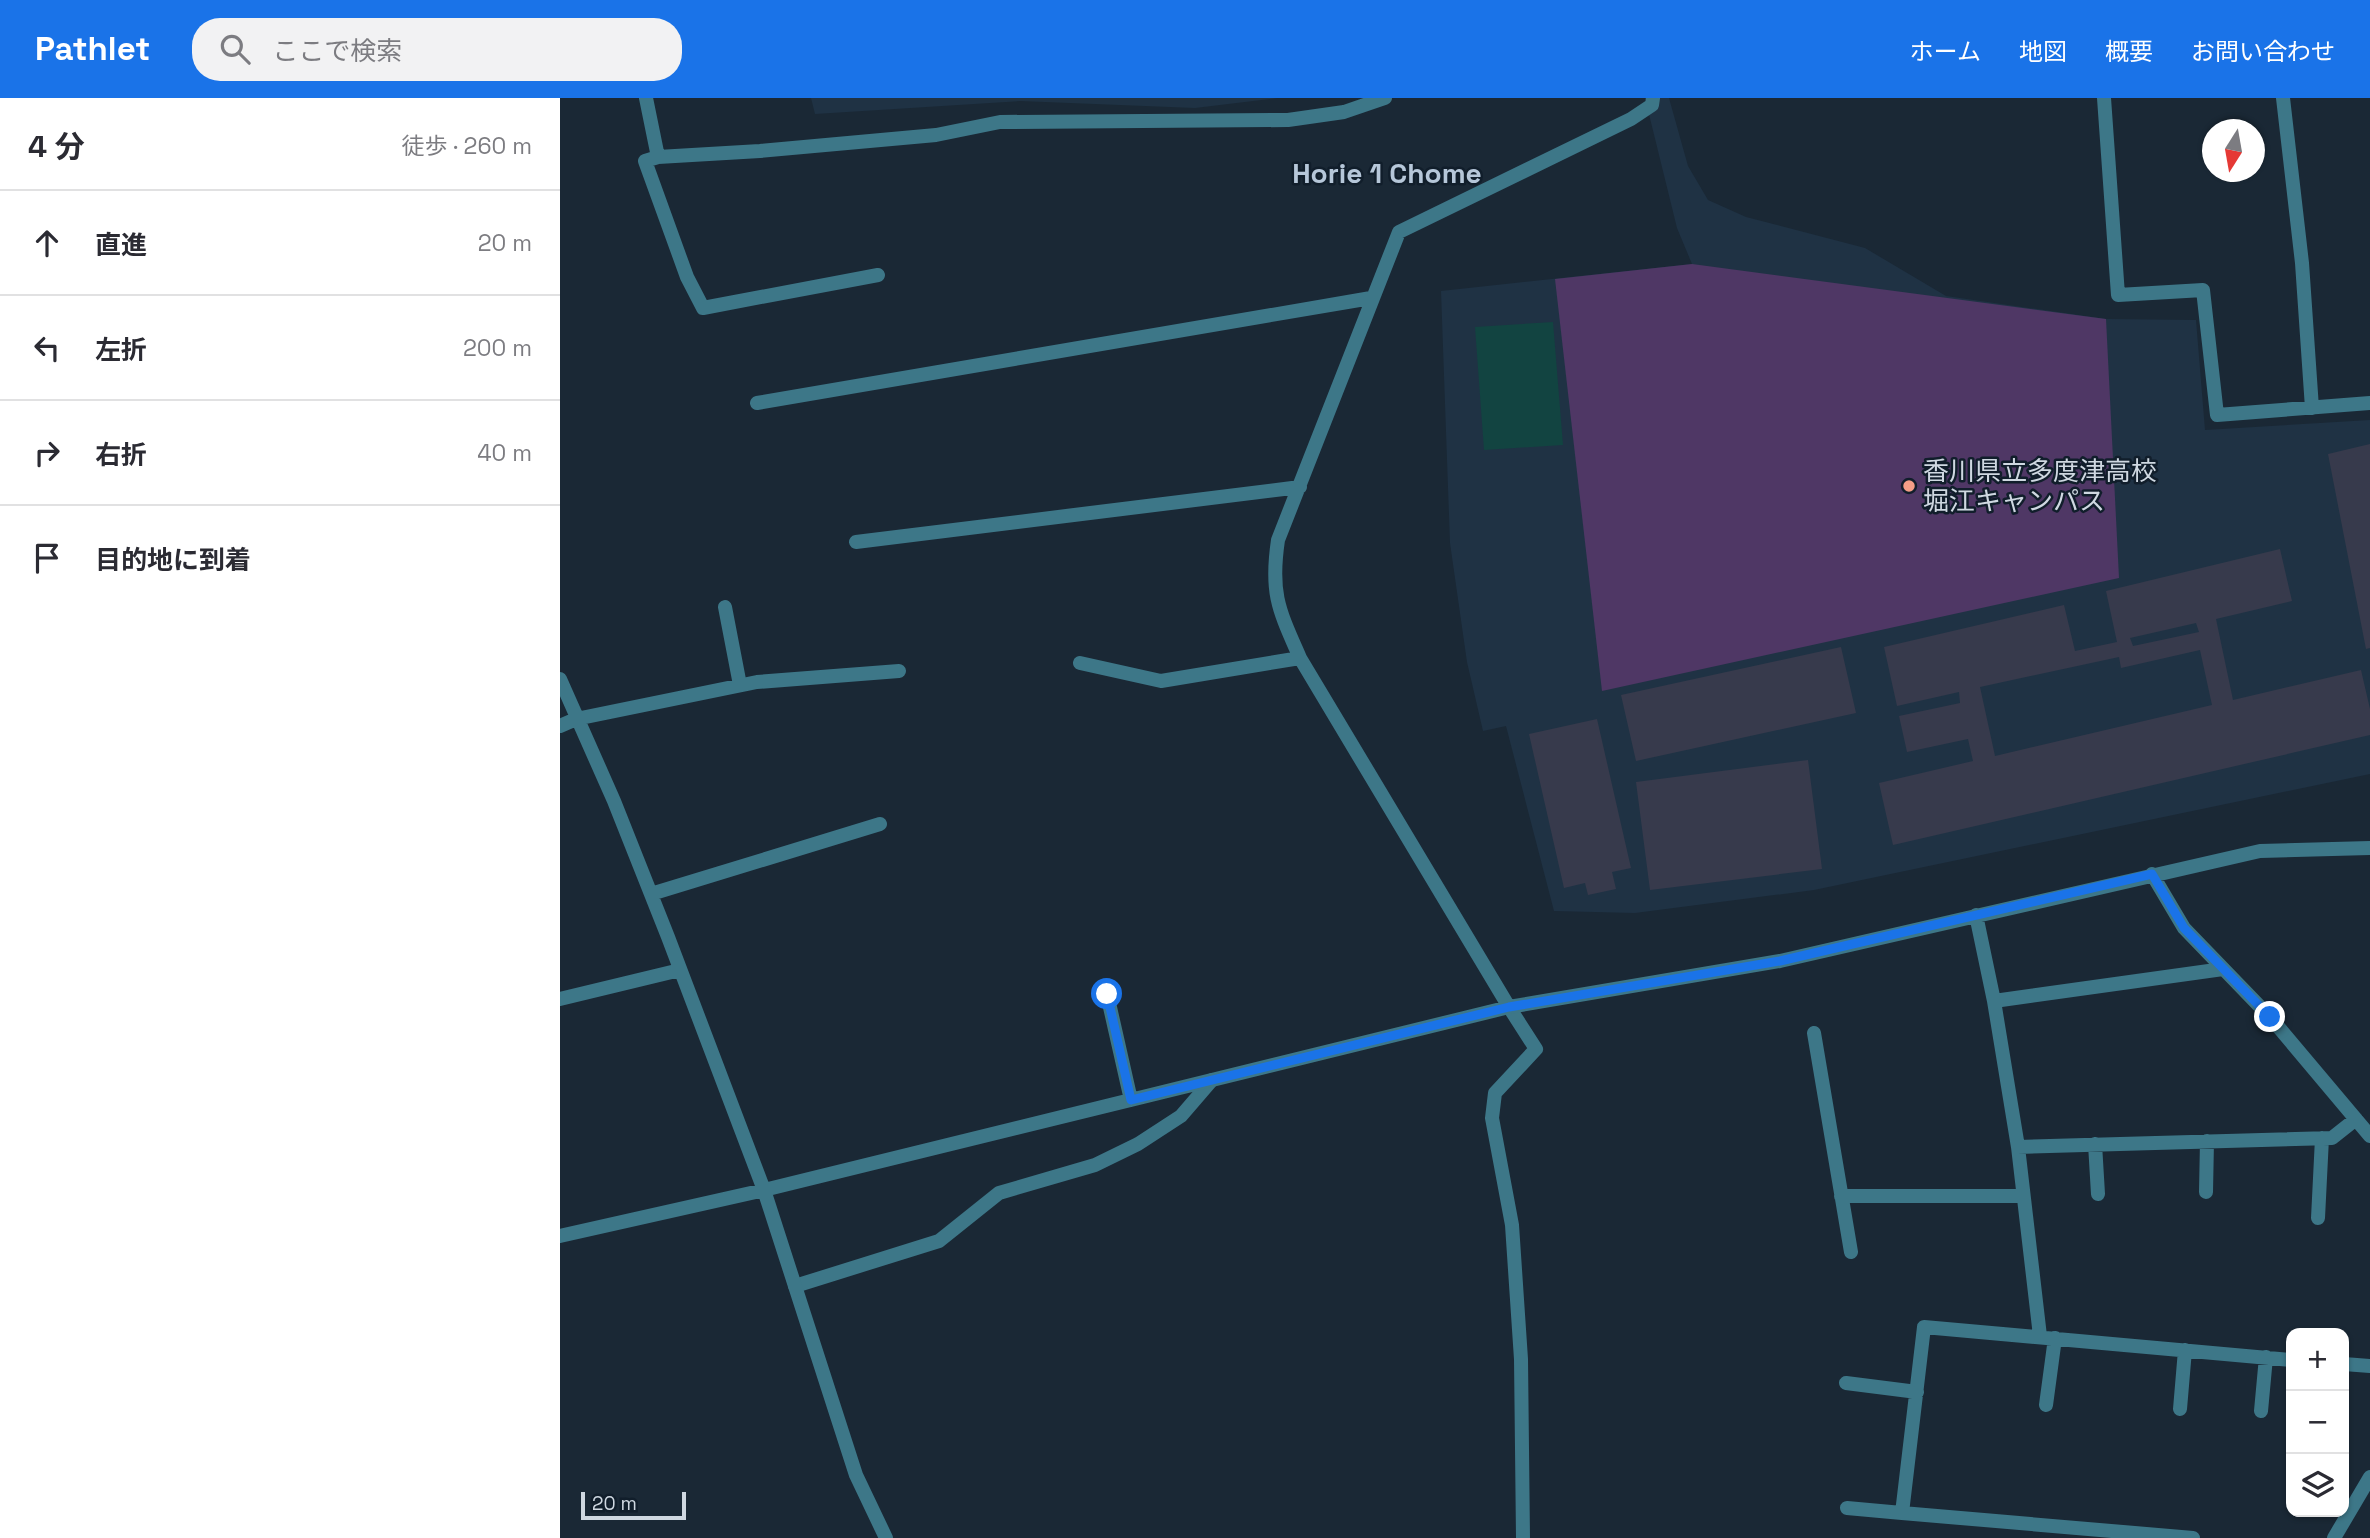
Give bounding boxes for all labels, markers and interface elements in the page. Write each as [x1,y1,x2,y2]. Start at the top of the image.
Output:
search box [192,18,682,81]
text: Pathlet [35,28,150,70]
icon: search [216,30,254,68]
text: ここで検索 [272,34,402,68]
text: ホーム [1910,36,1981,67]
text: 地図 [2019,36,2067,67]
text: 概要 [2105,36,2153,67]
text: お問い合わせ [2191,36,2335,67]
north arrow [2202,119,2265,182]
text: 4 分 [28,127,85,166]
text: 徒歩 · 260 m [401,131,532,161]
district label: Horie 1 Chome [1292,155,1482,191]
icon: ahead [28,224,66,262]
text: 直進 [95,228,147,262]
text: 20 m [478,228,532,258]
icon: left [28,329,66,367]
text: 左折 [95,333,147,367]
text: 200 m [463,333,532,363]
icon: right [28,434,66,472]
text: 右折 [95,438,147,472]
text: 40 m [477,438,532,468]
place label: 香川県立多度津高校 堀江キャンパス [1923,454,2157,518]
marker: 香川県立多度津高校 堀江キャンパス [1901,478,1917,494]
icon: arrive [28,539,66,577]
text: 目的地に到着 [95,543,251,577]
route start [1091,978,1122,1009]
route end [2254,1001,2285,1032]
map controls [2286,1328,2349,1517]
button: + [2286,1328,2349,1391]
button: − [2286,1391,2349,1454]
button: layers [2286,1454,2349,1517]
scale bar [581,1489,686,1521]
text: 20 m [592,1491,637,1516]

